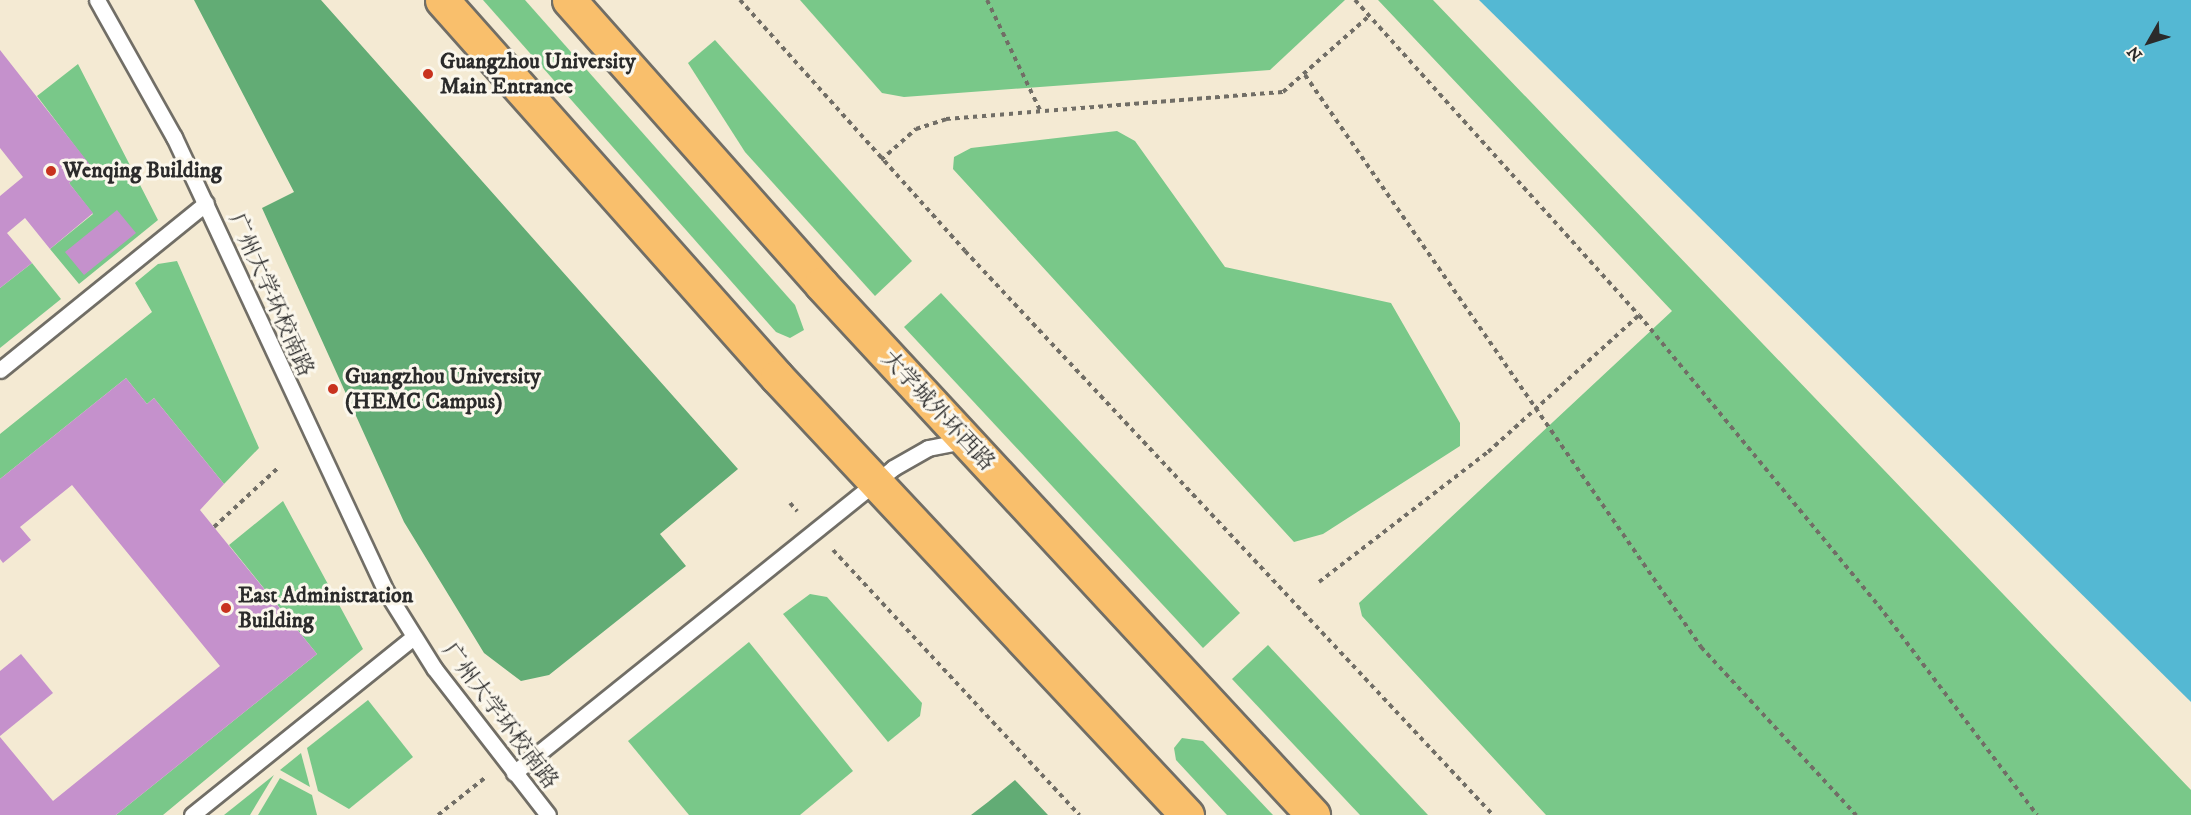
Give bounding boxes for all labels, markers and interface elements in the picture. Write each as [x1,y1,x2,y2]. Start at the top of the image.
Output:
north arrow [2119,12,2179,72]
text: N [2123,42,2147,65]
place label: Guangzhou University Main Entrance [440,48,636,100]
marker: Guangzhou University Main Entrance [421,67,435,81]
place label: Wenqing Building [63,158,222,184]
marker: Wenqing Building [44,164,58,178]
street label: 广州大学环校南路 [223,209,319,381]
street label: 大学城外环西路 [876,346,1000,476]
place label: Guangzhou University (HEMC Campus) [345,363,541,414]
marker: Guangzhou University (HEMC Campus) [326,382,340,396]
place label: East Administration Building [238,582,413,634]
marker: East Administration Building [219,601,233,615]
street label: 广州大学环校南路 [436,638,564,794]

